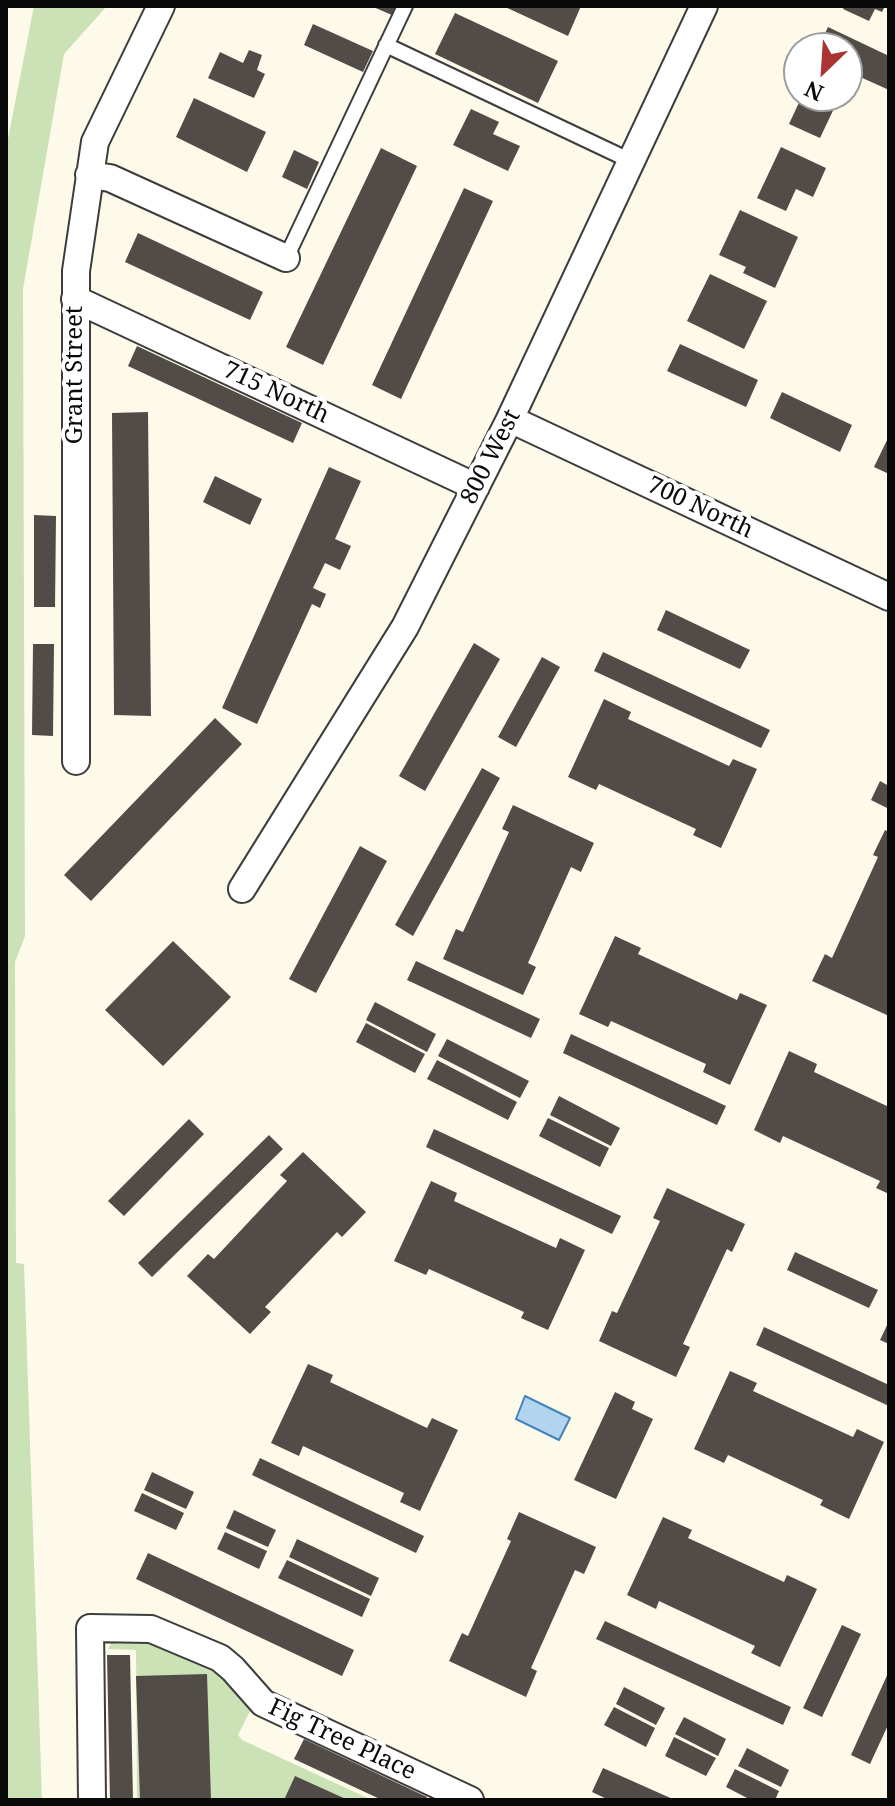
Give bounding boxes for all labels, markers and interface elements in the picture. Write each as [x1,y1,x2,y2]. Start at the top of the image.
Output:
north arrow [783,32,863,112]
text: N [800,75,828,109]
street label: Grant Street [61,306,89,444]
street label: 715 North [218,356,334,430]
street label: 800 West [455,405,527,509]
street label: 700 North [642,471,758,545]
street label: Fig Tree Place [264,1693,420,1787]

